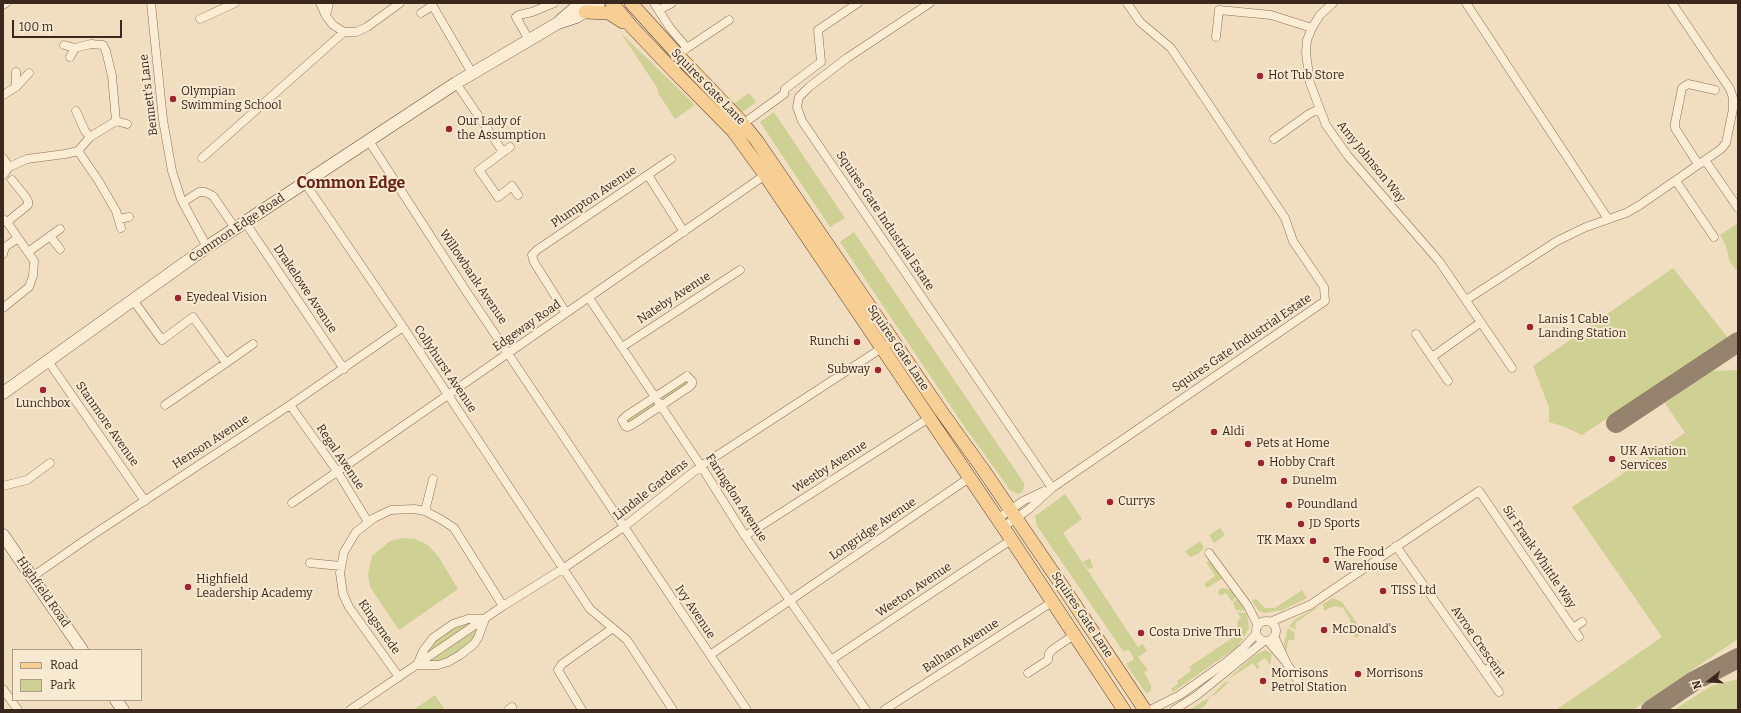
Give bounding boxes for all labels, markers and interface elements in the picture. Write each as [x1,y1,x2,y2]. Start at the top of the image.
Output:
scale bar [14,12,124,38]
text: 100 m [19,20,53,34]
street label: Squires Gate Lane [668,46,748,128]
street label: Bennett's Lane [137,53,161,137]
place label: Hot Tub Store [1268,69,1344,83]
marker: Hot Tub Store [1255,71,1265,81]
place label: Olympian Swimming School [181,85,282,113]
marker: Olympian Swimming School [168,94,178,104]
place label: Our Lady of the Assumption [457,115,546,143]
street label: Amy Johnson Way [1334,118,1408,206]
marker: Our Lady of the Assumption [444,124,454,134]
street label: Squires Gate Industrial Estate [833,149,937,293]
street label: Plumpton Avenue [549,163,639,231]
district label: Common Edge [297,174,405,194]
street label: Common Edge Road [186,191,288,265]
street label: Willowbank Avenue [436,227,510,327]
street label: Drakelowe Avenue [270,242,340,336]
street label: Nateby Avenue [635,269,713,327]
place label: Eyedeal Vision [186,291,267,305]
street label: Squires Gate Industrial Estate [1170,291,1314,395]
marker: Eyedeal Vision [173,293,183,303]
street label: Edgeway Road [490,297,564,355]
street label: Squires Gate Lane [864,302,932,394]
place label: Lanis 1 Cable Landing Station [1538,313,1626,341]
marker: Lanis 1 Cable Landing Station [1525,322,1535,332]
street label: Collyhurst Avenue [411,323,479,415]
place label: Runchi [809,335,849,349]
marker: Runchi [852,337,862,347]
place label: Subway [827,363,870,377]
marker: Subway [873,365,883,375]
street label: Stanmore Avenue [72,379,142,469]
marker: Lunchbox [38,385,48,395]
place label: Lunchbox [16,397,70,411]
street label: Henson Avenue [170,412,252,472]
street label: Regal Avenue [313,422,367,492]
place label: Aldi [1222,425,1244,439]
marker: Aldi [1209,427,1219,437]
place label: Pets at Home [1256,437,1329,451]
street label: Westby Avenue [790,438,870,496]
marker: Pets at Home [1243,439,1253,449]
place label: UK Aviation Services [1620,445,1686,473]
street label: Faringdon Avenue [702,451,770,545]
marker: UK Aviation Services [1607,454,1617,464]
street label: Lindale Gardens [611,456,691,524]
place label: Hobby Craft [1269,456,1335,470]
marker: Hobby Craft [1256,458,1266,468]
place label: Dunelm [1292,474,1337,488]
marker: Dunelm [1279,476,1289,486]
street label: Longridge Avenue [827,495,919,563]
place label: Currys [1118,495,1155,509]
marker: Currys [1105,497,1115,507]
place label: Poundland [1297,498,1358,512]
marker: Poundland [1284,500,1294,510]
street label: Sir Frank Whittle Way [1499,503,1579,611]
place label: JD Sports [1309,517,1360,531]
marker: JD Sports [1296,519,1306,529]
place label: TK Maxx [1257,534,1305,548]
marker: TK Maxx [1308,536,1318,546]
place label: The Food Warehouse [1334,546,1398,574]
street label: Highfield Road [13,554,73,630]
marker: The Food Warehouse [1321,555,1331,565]
street label: Weeton Avenue [874,559,954,621]
street label: Squires Gate Lane [1048,569,1116,661]
place label: Highfield Leadership Academy [196,573,313,601]
marker: Highfield Leadership Academy [183,582,193,592]
street label: Ivy Avenue [672,582,718,642]
place label: TISS Ltd [1391,584,1436,598]
marker: TISS Ltd [1378,586,1388,596]
street label: Kingsmede [355,597,403,657]
street label: Avroe Crescent [1448,603,1508,681]
street label: Balham Avenue [920,616,1002,676]
place label: McDonald's [1332,623,1396,637]
marker: McDonald's [1319,625,1329,635]
place label: Costa Drive Thru [1149,626,1241,640]
marker: Costa Drive Thru [1136,628,1146,638]
legend [12,649,142,701]
text: Road [50,658,78,672]
north arrow [1689,661,1729,701]
place label: Morrisons Petrol Station [1271,667,1347,695]
place label: Morrisons [1366,667,1423,681]
marker: Morrisons [1353,669,1363,679]
marker: Morrisons Petrol Station [1258,676,1268,686]
text: Park [50,678,75,692]
text: N [1690,679,1705,691]

